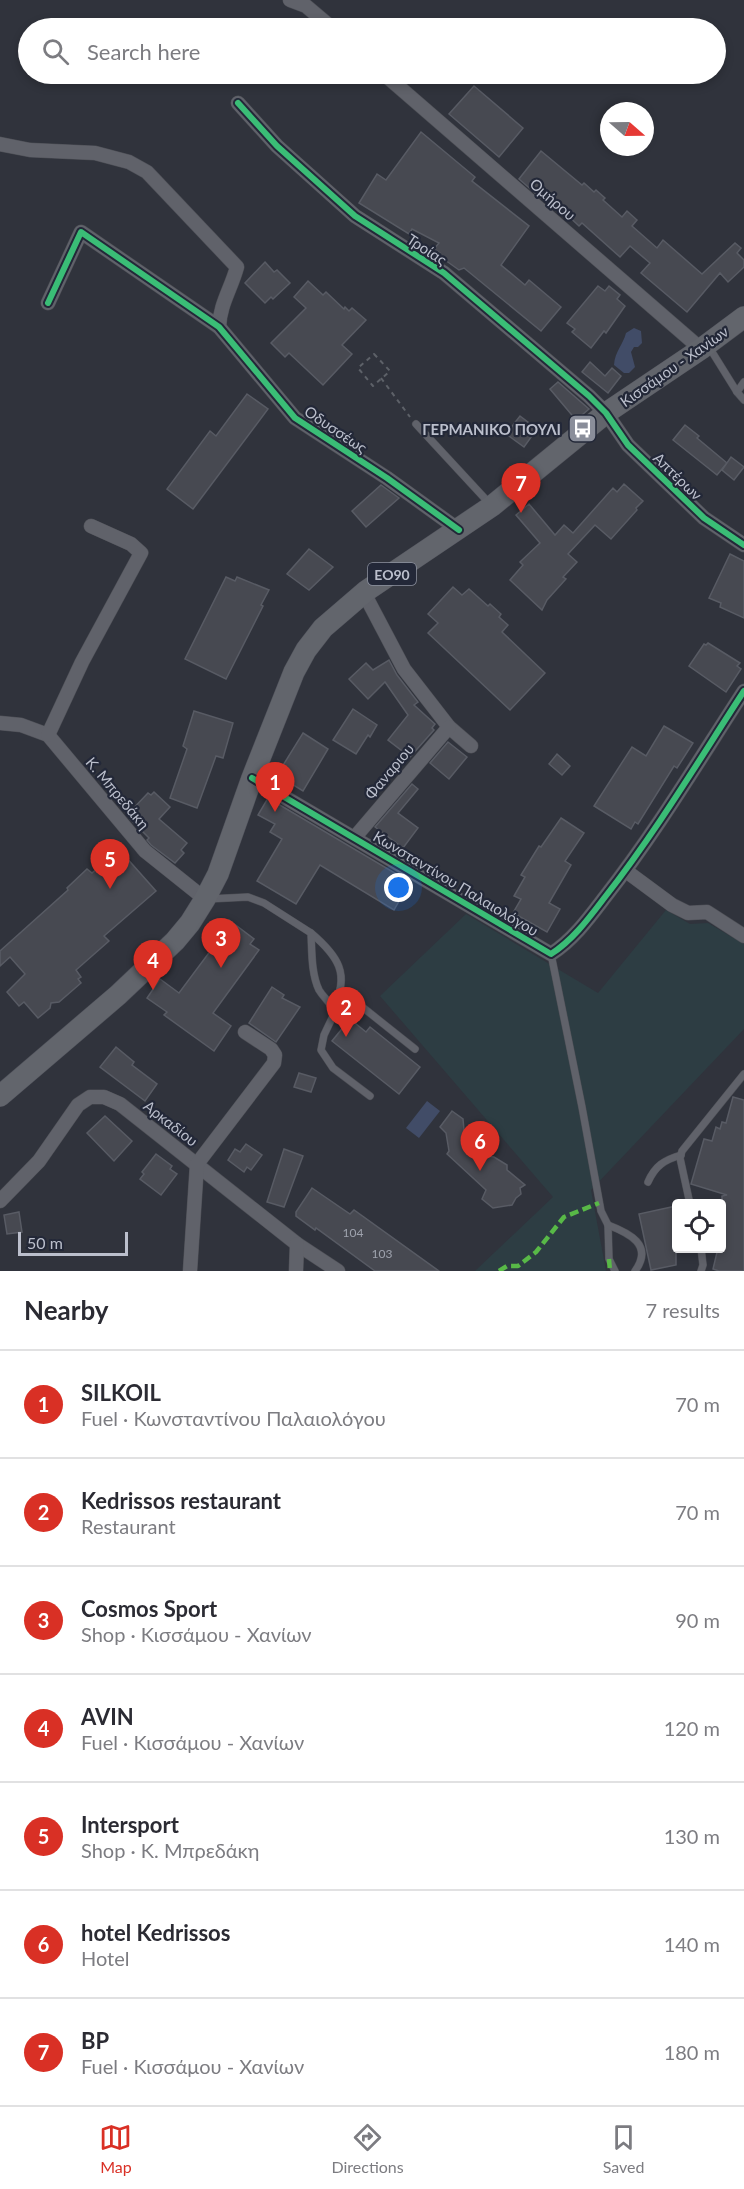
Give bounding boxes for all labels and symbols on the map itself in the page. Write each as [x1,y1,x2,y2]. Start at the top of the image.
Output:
north arrow [600,102,654,156]
street label: Ομήρου [526,174,580,224]
street label: Τροίας [404,230,450,268]
street label: Κισσάμου - Χανίων [616,322,732,410]
street label: Οδυσσέως [301,402,371,456]
bus stop icon: ΓΕΡΜΑΝΙΚΟ ΠΟΥΛΙ [566,413,598,445]
place label: ΓΕΡΜΑΝΙΚΟ ΠΟΥΛΙ [422,420,561,438]
street label: Απτέρων [650,448,706,504]
pin: 7 [502,464,540,513]
road number: ΕΟ90 [368,563,416,585]
street label: Φαναριου [361,740,417,802]
street label: Κ. Μπρεδάκη [83,753,153,833]
pin: 1 [256,762,294,812]
street label: Κωνσταντίνου Παλαιολόγου [370,827,542,939]
pin: 5 [90,840,130,889]
your location [384,873,413,902]
pin: 3 [202,918,240,968]
pin: 4 [134,940,172,990]
pin: 2 [326,988,366,1037]
street label: Αρκαδίου [140,1096,202,1150]
pin: 6 [460,1122,500,1171]
house number: 104 [343,1225,363,1240]
scale bar [18,1229,128,1256]
house number: 103 [372,1246,392,1261]

